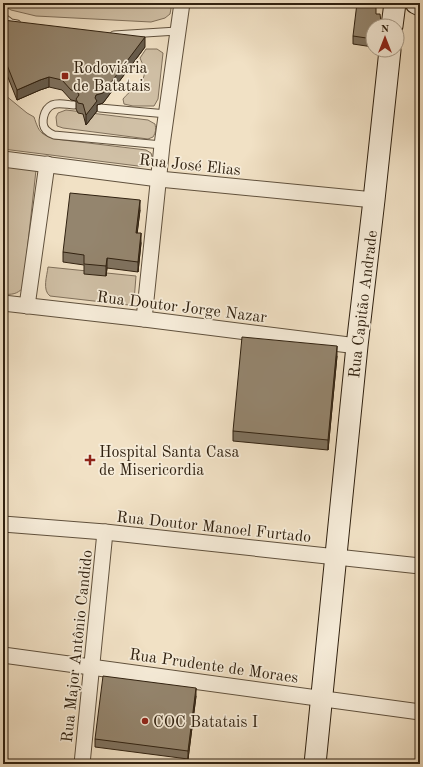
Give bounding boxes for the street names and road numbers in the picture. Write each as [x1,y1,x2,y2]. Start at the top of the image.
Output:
street label: Rua José Elias [138,153,242,179]
street label: Rua Capitão Andrade [347,229,381,379]
street label: Rua Doutor Jorge Nazar [96,290,268,326]
street label: Rua Doutor Manoel Furtado [116,510,312,546]
street label: Rua Major Antônio Candido [60,549,96,743]
street label: Rua Prudente de Moraes [128,647,299,687]

